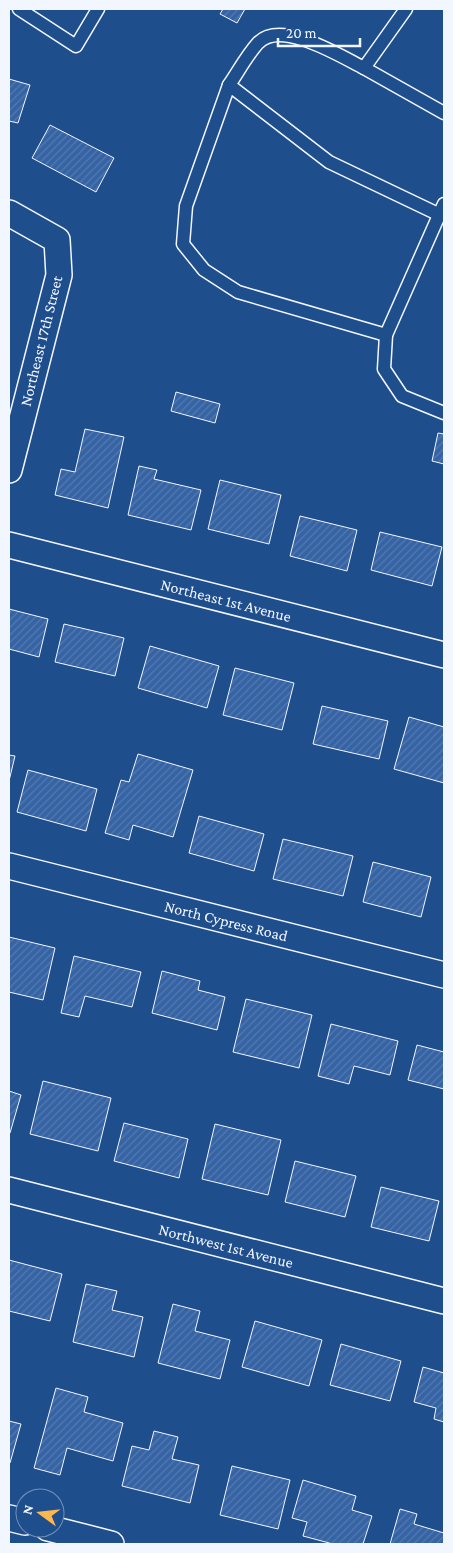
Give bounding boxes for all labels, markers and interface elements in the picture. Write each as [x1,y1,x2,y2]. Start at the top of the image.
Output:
scale bar [278,15,360,47]
text: 20 m [286,25,317,41]
street label: Northeast 17th Street [17,273,66,408]
street label: Northeast 1st Avenue [159,575,293,625]
street label: North Cypress Road [163,897,290,944]
street label: Northwest 1st Avenue [157,1220,295,1271]
north arrow [15,1488,65,1538]
text: N [18,1503,37,1516]

